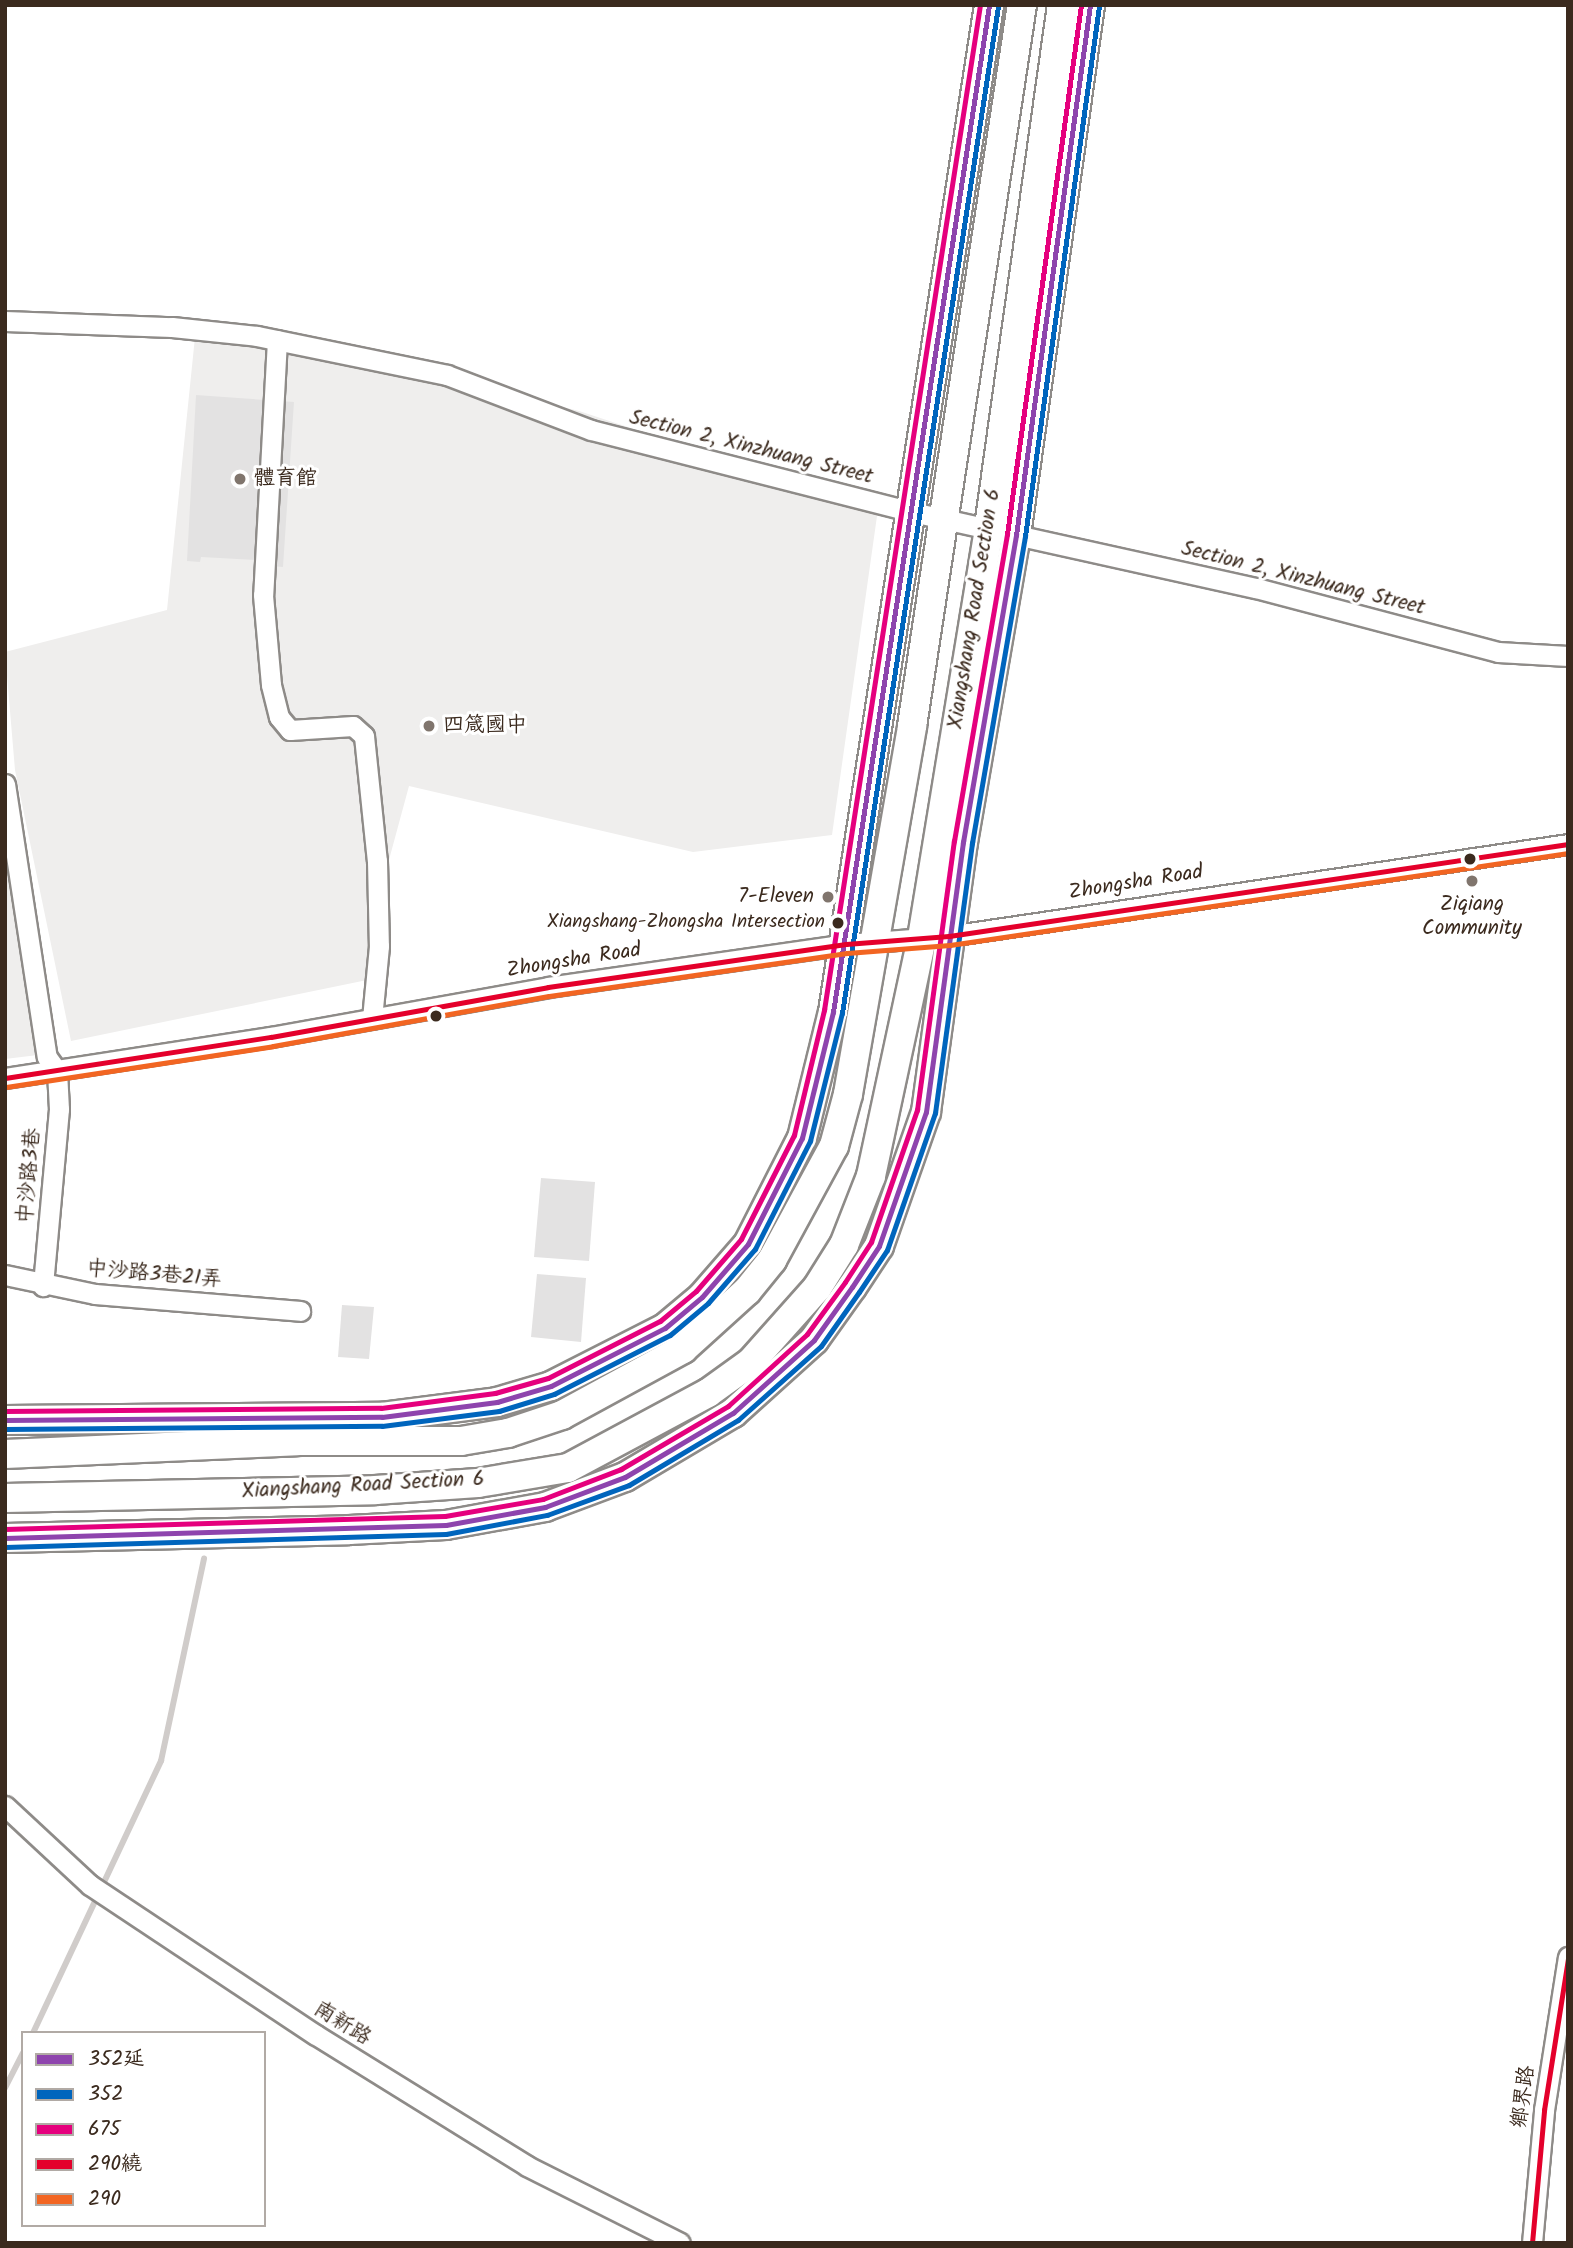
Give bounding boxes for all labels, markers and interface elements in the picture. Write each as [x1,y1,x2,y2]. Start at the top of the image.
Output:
street label: Section 2, Xinzhuang Street [627,406,875,490]
place label: 體育館 [254,466,317,492]
marker: 體育館 [232,471,248,487]
street label: Xiangshang Road Section 6 [944,487,1006,731]
street label: Section 2, Xinzhuang Street [1179,537,1427,621]
place label: 四箴國中 [443,713,527,739]
marker: 四箴國中 [421,718,437,734]
unlabelled marker [1463,852,1477,866]
street label: Zhongsha Road [1067,860,1205,906]
marker: Ziqiang Community [1464,873,1480,889]
place label: 7-Eleven [738,884,814,910]
marker: 7-Eleven [820,889,836,905]
place label: Ziqiang Community [1422,892,1522,942]
place label: Xiangshang-Zhongsha Intersection [547,912,825,934]
marker: Xiangshang-Zhongsha Intersection [831,916,845,930]
street label: Zhongsha Road [505,938,643,984]
unlabelled marker [429,1009,443,1023]
street label: 中沙路3巷 [13,1127,47,1225]
street label: 中沙路3巷21弄 [85,1257,223,1293]
street label: Xiangshang Road Section 6 [241,1467,485,1505]
street label: 南新路 [309,1997,375,2051]
legend [21,2031,266,2227]
text: 352延 [88,2043,144,2076]
street label: 鄉界路 [1507,2064,1541,2130]
text: 352 [88,2078,123,2111]
text: 675 [88,2113,121,2146]
text: 290繞 [88,2148,142,2181]
text: 290 [88,2183,121,2216]

